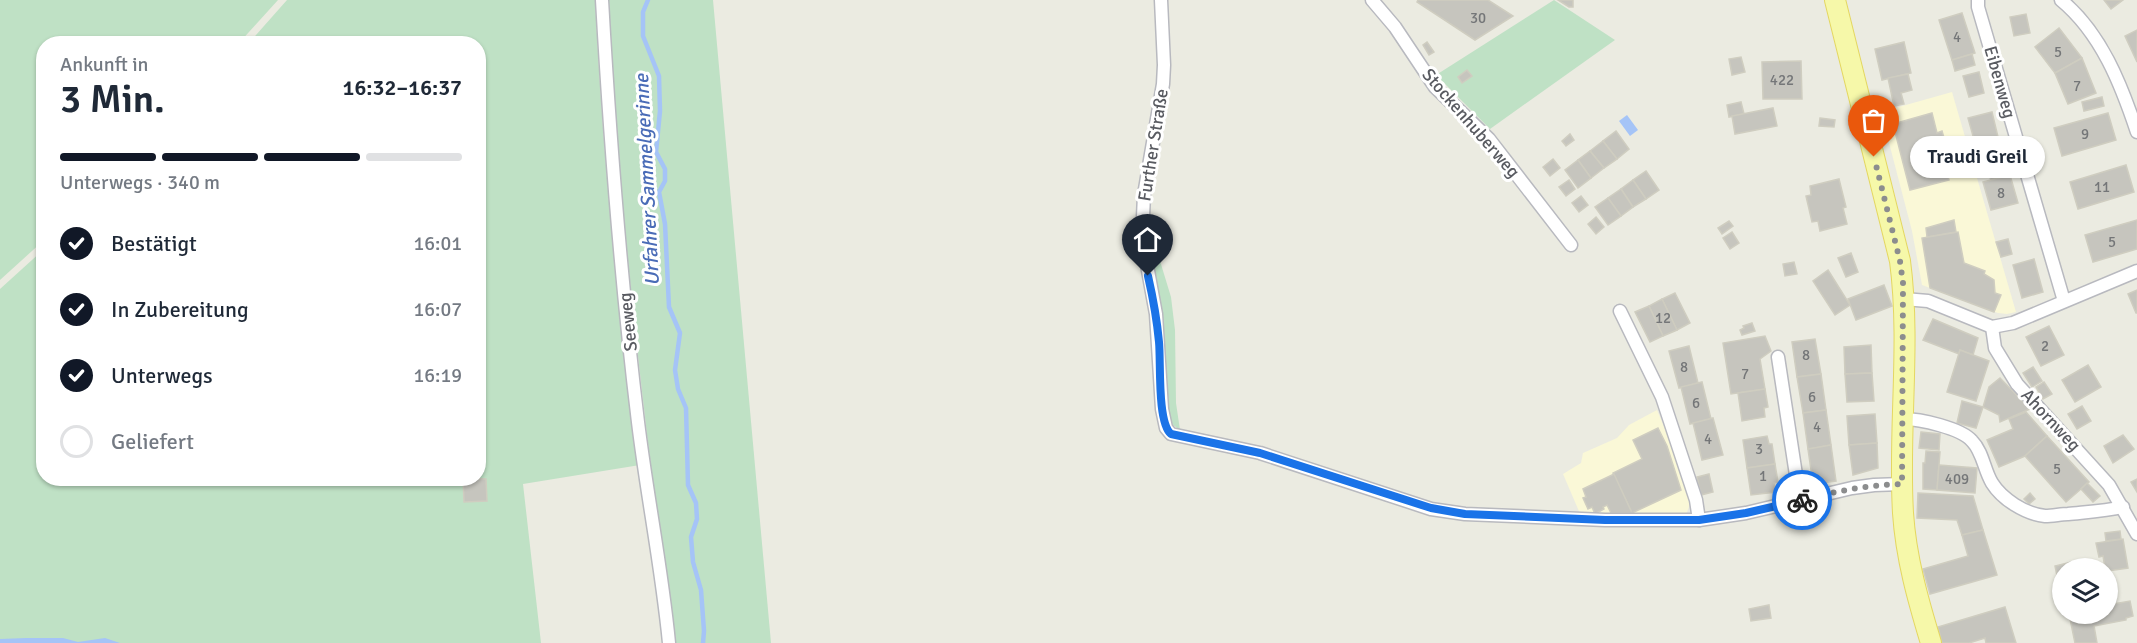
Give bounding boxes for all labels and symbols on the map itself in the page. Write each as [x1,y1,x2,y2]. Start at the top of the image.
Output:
house number: 30 [1470,9,1486,27]
house number: 4 [1953,28,1961,46]
street label: Eibenweg [1979,43,2021,121]
house number: 5 [2054,43,2062,61]
street label: Stockenhuberweg [1417,64,1525,182]
house number: 422 [1770,71,1794,89]
water label: Urfahrer Sammelgerinne [629,72,665,287]
house number: 7 [2073,77,2081,95]
street label: Further Straße [1133,87,1173,203]
pin [1848,95,1899,157]
house number: 9 [2081,125,2089,143]
callout: Traudi Greil [1910,136,2045,178]
house number: 11 [2094,178,2110,196]
house number: 8 [1997,184,2005,202]
pin [1122,214,1173,276]
house number: 5 [2108,233,2116,251]
street label: Seeweg [614,291,642,353]
house number: 12 [1655,309,1671,327]
house number: 2 [2041,337,2049,355]
house number: 8 [1802,346,1810,364]
house number: 8 [1680,358,1688,376]
house number: 7 [1741,365,1749,383]
street label: Ahornweg [2016,384,2086,456]
house number: 6 [1808,388,1816,406]
house number: 6 [1692,394,1700,412]
house number: 4 [1813,418,1821,436]
house number: 4 [1704,430,1712,448]
house number: 3 [1755,440,1763,458]
house number: 5 [2053,460,2061,478]
house number: 1 [1759,467,1767,485]
courier [1772,470,1832,530]
house number: 409 [1945,470,1969,488]

